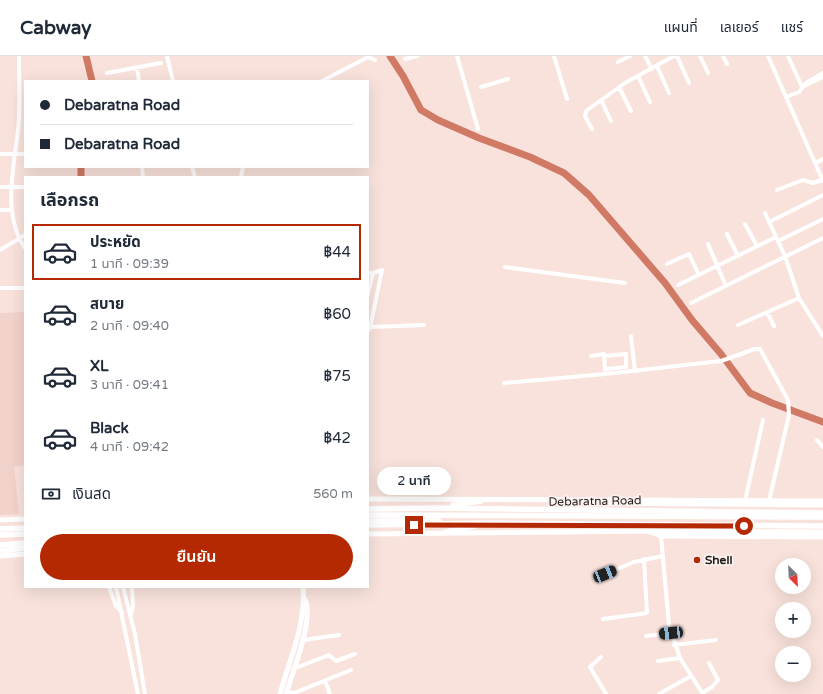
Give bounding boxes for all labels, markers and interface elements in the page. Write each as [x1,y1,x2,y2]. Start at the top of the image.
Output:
text: Cabway [20,17,91,39]
text: แผนที่ [664,19,698,36]
text: เลเยอร์ [720,19,759,36]
text: แชร์ [781,19,803,36]
text: Debaratna Road [64,96,180,114]
text: Debaratna Road [64,135,180,153]
text: เลือกรถ [40,189,99,211]
text: ประหยัด [90,233,141,251]
icon: car [42,234,78,270]
text: ฿44 [323,243,351,261]
text: 1 นาที · 09:39 [90,256,169,272]
text: สบาย [90,295,124,313]
icon: car [42,296,78,332]
text: ฿60 [323,305,351,323]
text: 2 นาที · 09:40 [90,318,169,334]
text: XL [90,357,109,375]
icon: car [42,358,78,394]
text: ฿75 [323,367,351,385]
text: 3 นาที · 09:41 [90,377,169,393]
text: Black [90,419,129,437]
icon: car [42,420,78,456]
text: ฿42 [323,429,351,447]
text: 4 นาที · 09:42 [90,439,169,455]
callout: 2 นาที [377,467,451,495]
text: 2 นาที [397,473,431,489]
icon: cash [40,483,62,505]
text: เงินสด [72,485,111,503]
text: 560 m [313,486,353,502]
street label: Debaratna Road [548,493,642,509]
route end [405,516,423,534]
route start [735,517,753,535]
button: ยืนยัน [40,534,353,580]
place label: Shell [705,553,732,567]
marker: Shell [692,555,702,565]
north arrow [775,558,811,594]
map controls [775,558,811,682]
car [592,564,618,584]
button: + [775,602,811,638]
car [658,626,684,640]
button: − [775,646,811,682]

